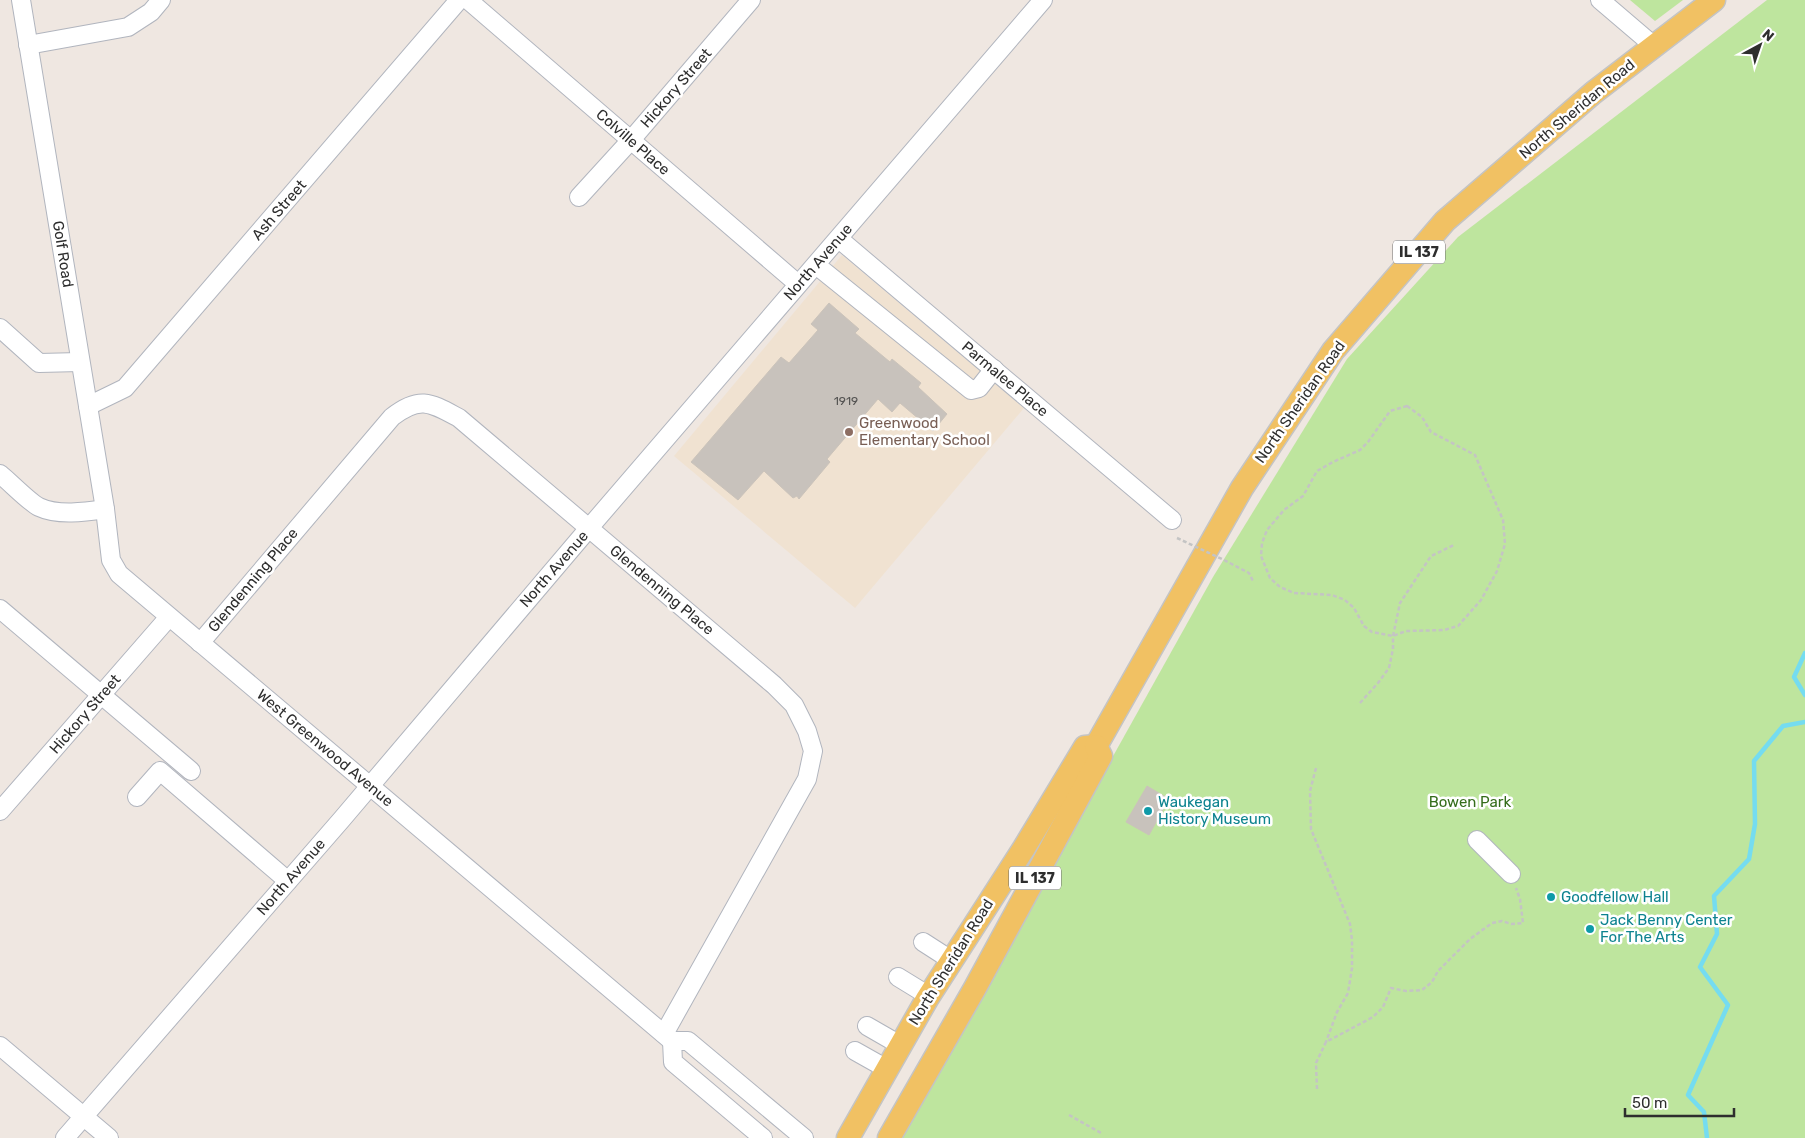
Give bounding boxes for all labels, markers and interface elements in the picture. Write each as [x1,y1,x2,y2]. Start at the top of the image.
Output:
north arrow [1735,20,1785,70]
text: N [1759,26,1777,45]
street label: Hickory Street [637,45,715,131]
street label: North Sheridan Road [1516,55,1638,163]
street label: Colville Place [592,105,674,179]
street label: Ash Street [248,176,310,244]
street label: Golf Road [49,219,77,289]
street label: North Avenue [780,220,856,304]
road number: IL 137 [1393,240,1445,264]
street label: North Sheridan Road [1251,337,1349,467]
street label: Parmalee Place [958,338,1052,420]
house number: 1919 [834,394,858,408]
place label: Greenwood Elementary School [859,414,990,449]
marker: Greenwood Elementary School [843,426,855,438]
street label: Glendenning Place [204,524,302,636]
street label: North Avenue [516,527,592,611]
street label: Glendenning Place [606,541,718,639]
street label: Hickory Street [46,671,124,757]
street label: West Greenwood Avenue [253,686,397,810]
place label: Waukegan History Museum [1158,793,1271,828]
park label: Bowen Park [1429,793,1512,811]
marker: Waukegan History Museum [1142,805,1154,817]
street label: North Avenue [253,835,329,919]
road number: IL 137 [1009,866,1061,890]
place label: Goodfellow Hall [1561,888,1669,906]
marker: Goodfellow Hall [1545,891,1557,903]
street label: North Sheridan Road [905,896,997,1028]
place label: Jack Benny Center For The Arts [1600,911,1733,946]
marker: Jack Benny Center For The Arts [1584,923,1596,935]
scale bar [1625,1086,1734,1118]
text: 50 m [1632,1094,1667,1112]

